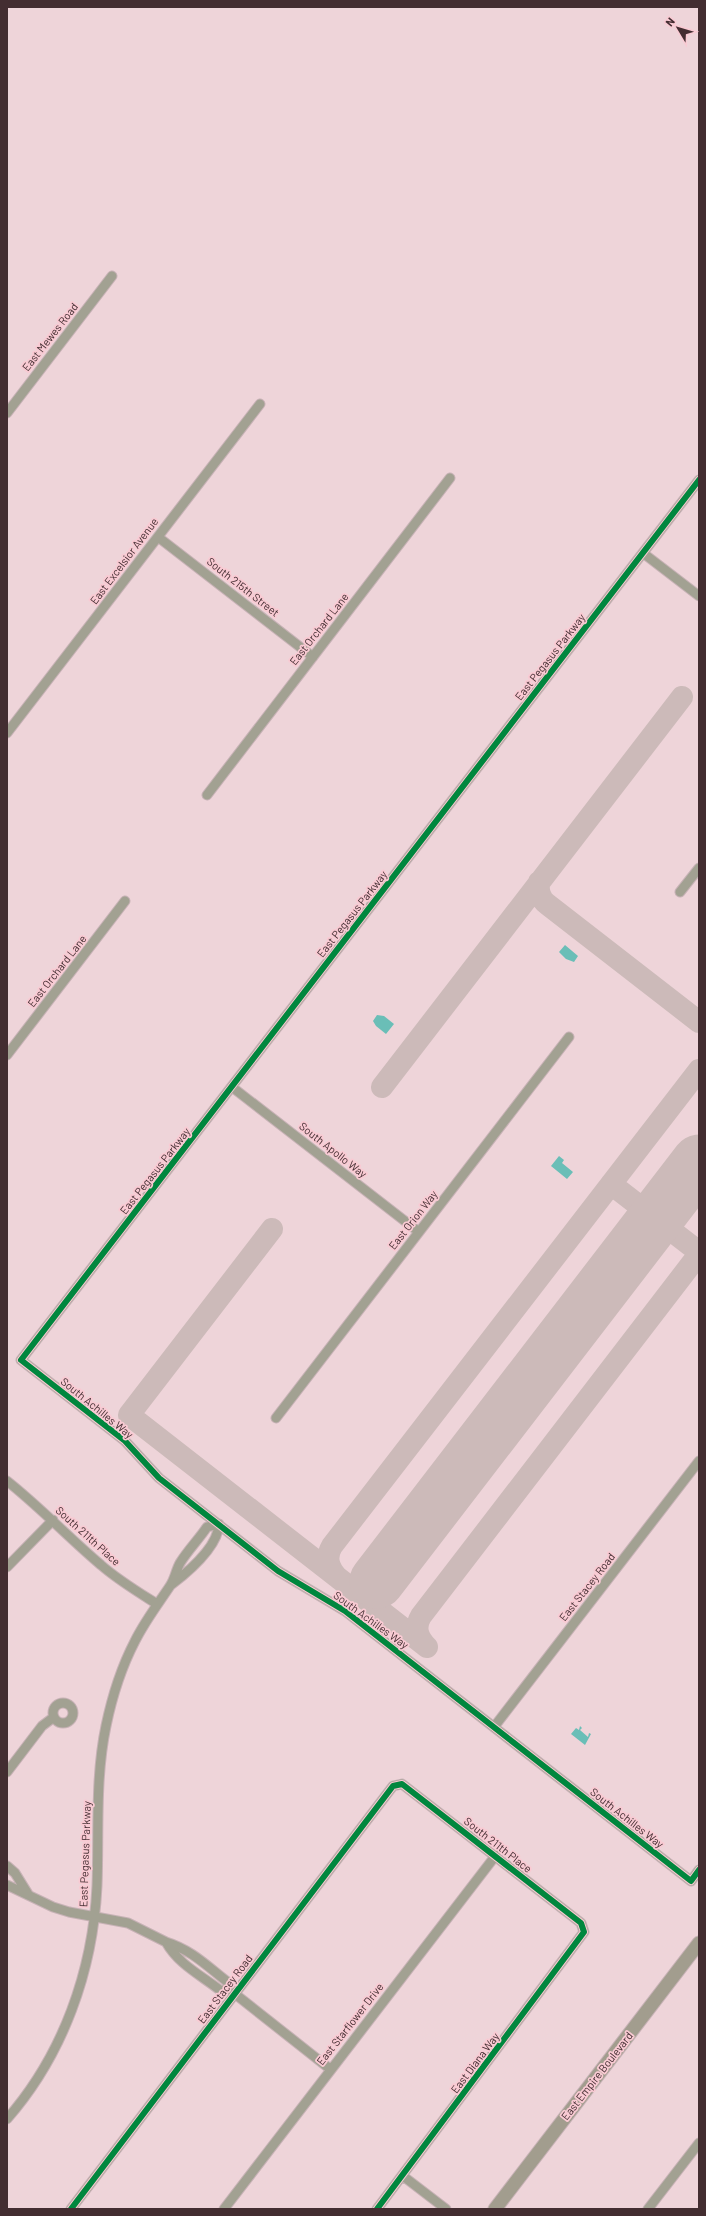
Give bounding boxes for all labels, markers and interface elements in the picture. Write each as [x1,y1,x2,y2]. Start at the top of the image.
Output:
north arrow [658,8,698,48]
text: N [662,15,677,28]
street label: East Mewes Road [19,300,80,373]
street label: East Excelsior Avenue [87,515,160,606]
street label: South 215th Street [205,554,282,619]
street label: East Orchard Lane [287,590,351,667]
street label: East Pegasus Parkway [512,611,587,703]
street label: East Pegasus Parkway [314,868,389,960]
street label: East Orchard Lane [25,932,89,1009]
street label: South Apollo Way [297,1119,370,1180]
street label: East Pegasus Parkway [117,1125,192,1217]
street label: East Orion Way [386,1188,440,1252]
street label: South Achilles Way [58,1374,136,1441]
street label: South 211th Place [53,1503,123,1568]
street label: East Stacey Road [556,1550,617,1623]
street label: South Achilles Way [331,1588,411,1651]
street label: South Achilles Way [588,1785,667,1850]
street label: East Pegasus Parkway [76,1801,93,1907]
street label: South 211th Place [462,1814,535,1875]
street label: East Stacey Road [194,1952,255,2026]
street label: East Starflower Drive [314,1980,386,2067]
street label: East Empire Boulevard [558,2029,635,2122]
street label: East Diana Way [448,2030,502,2096]

